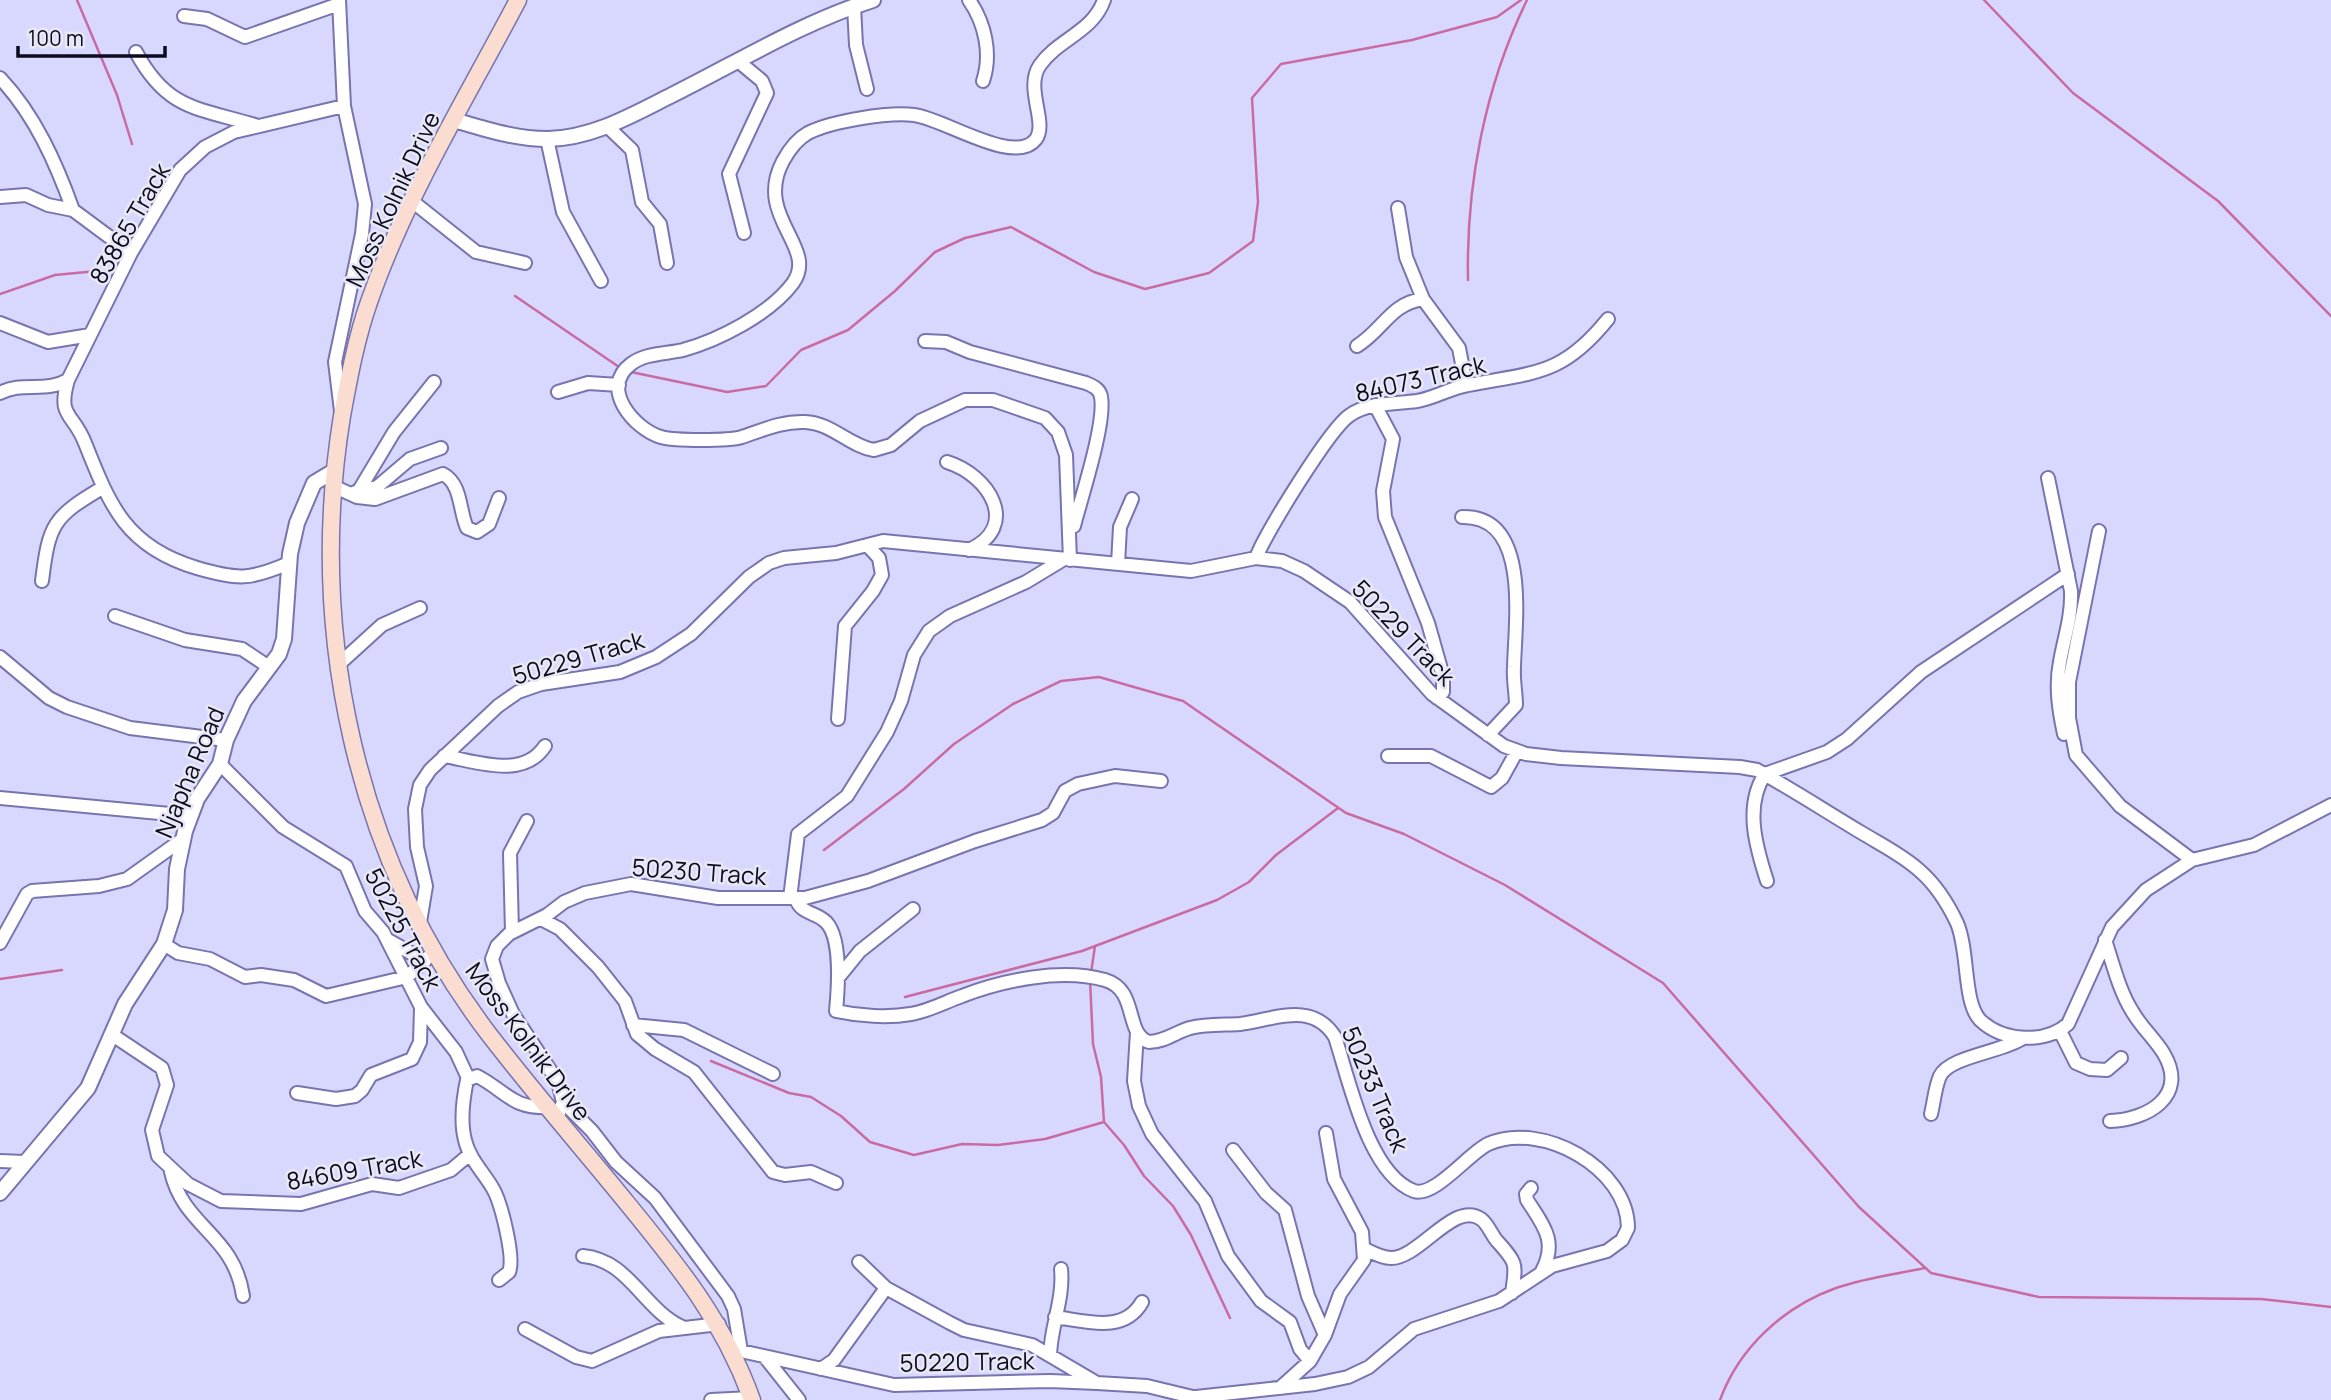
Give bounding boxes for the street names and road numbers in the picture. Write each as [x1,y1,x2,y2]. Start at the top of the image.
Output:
street label: Moss Kolnik Drive [337,106,447,292]
street label: 83865 Track [81,156,177,289]
street label: 84073 Track [1352,347,1489,409]
street label: 50229 Track [1345,572,1464,693]
street label: 50229 Track [508,622,649,692]
street label: Njapha Road [147,701,231,843]
street label: 50230 Track [631,850,768,892]
street label: 50225 Track [358,862,451,997]
street label: Moss Kolnik Drive [459,955,599,1127]
street label: 50233 Track [1335,1021,1418,1158]
street label: 84609 Track [284,1141,425,1197]
street label: 50220 Track [899,1343,1036,1379]

